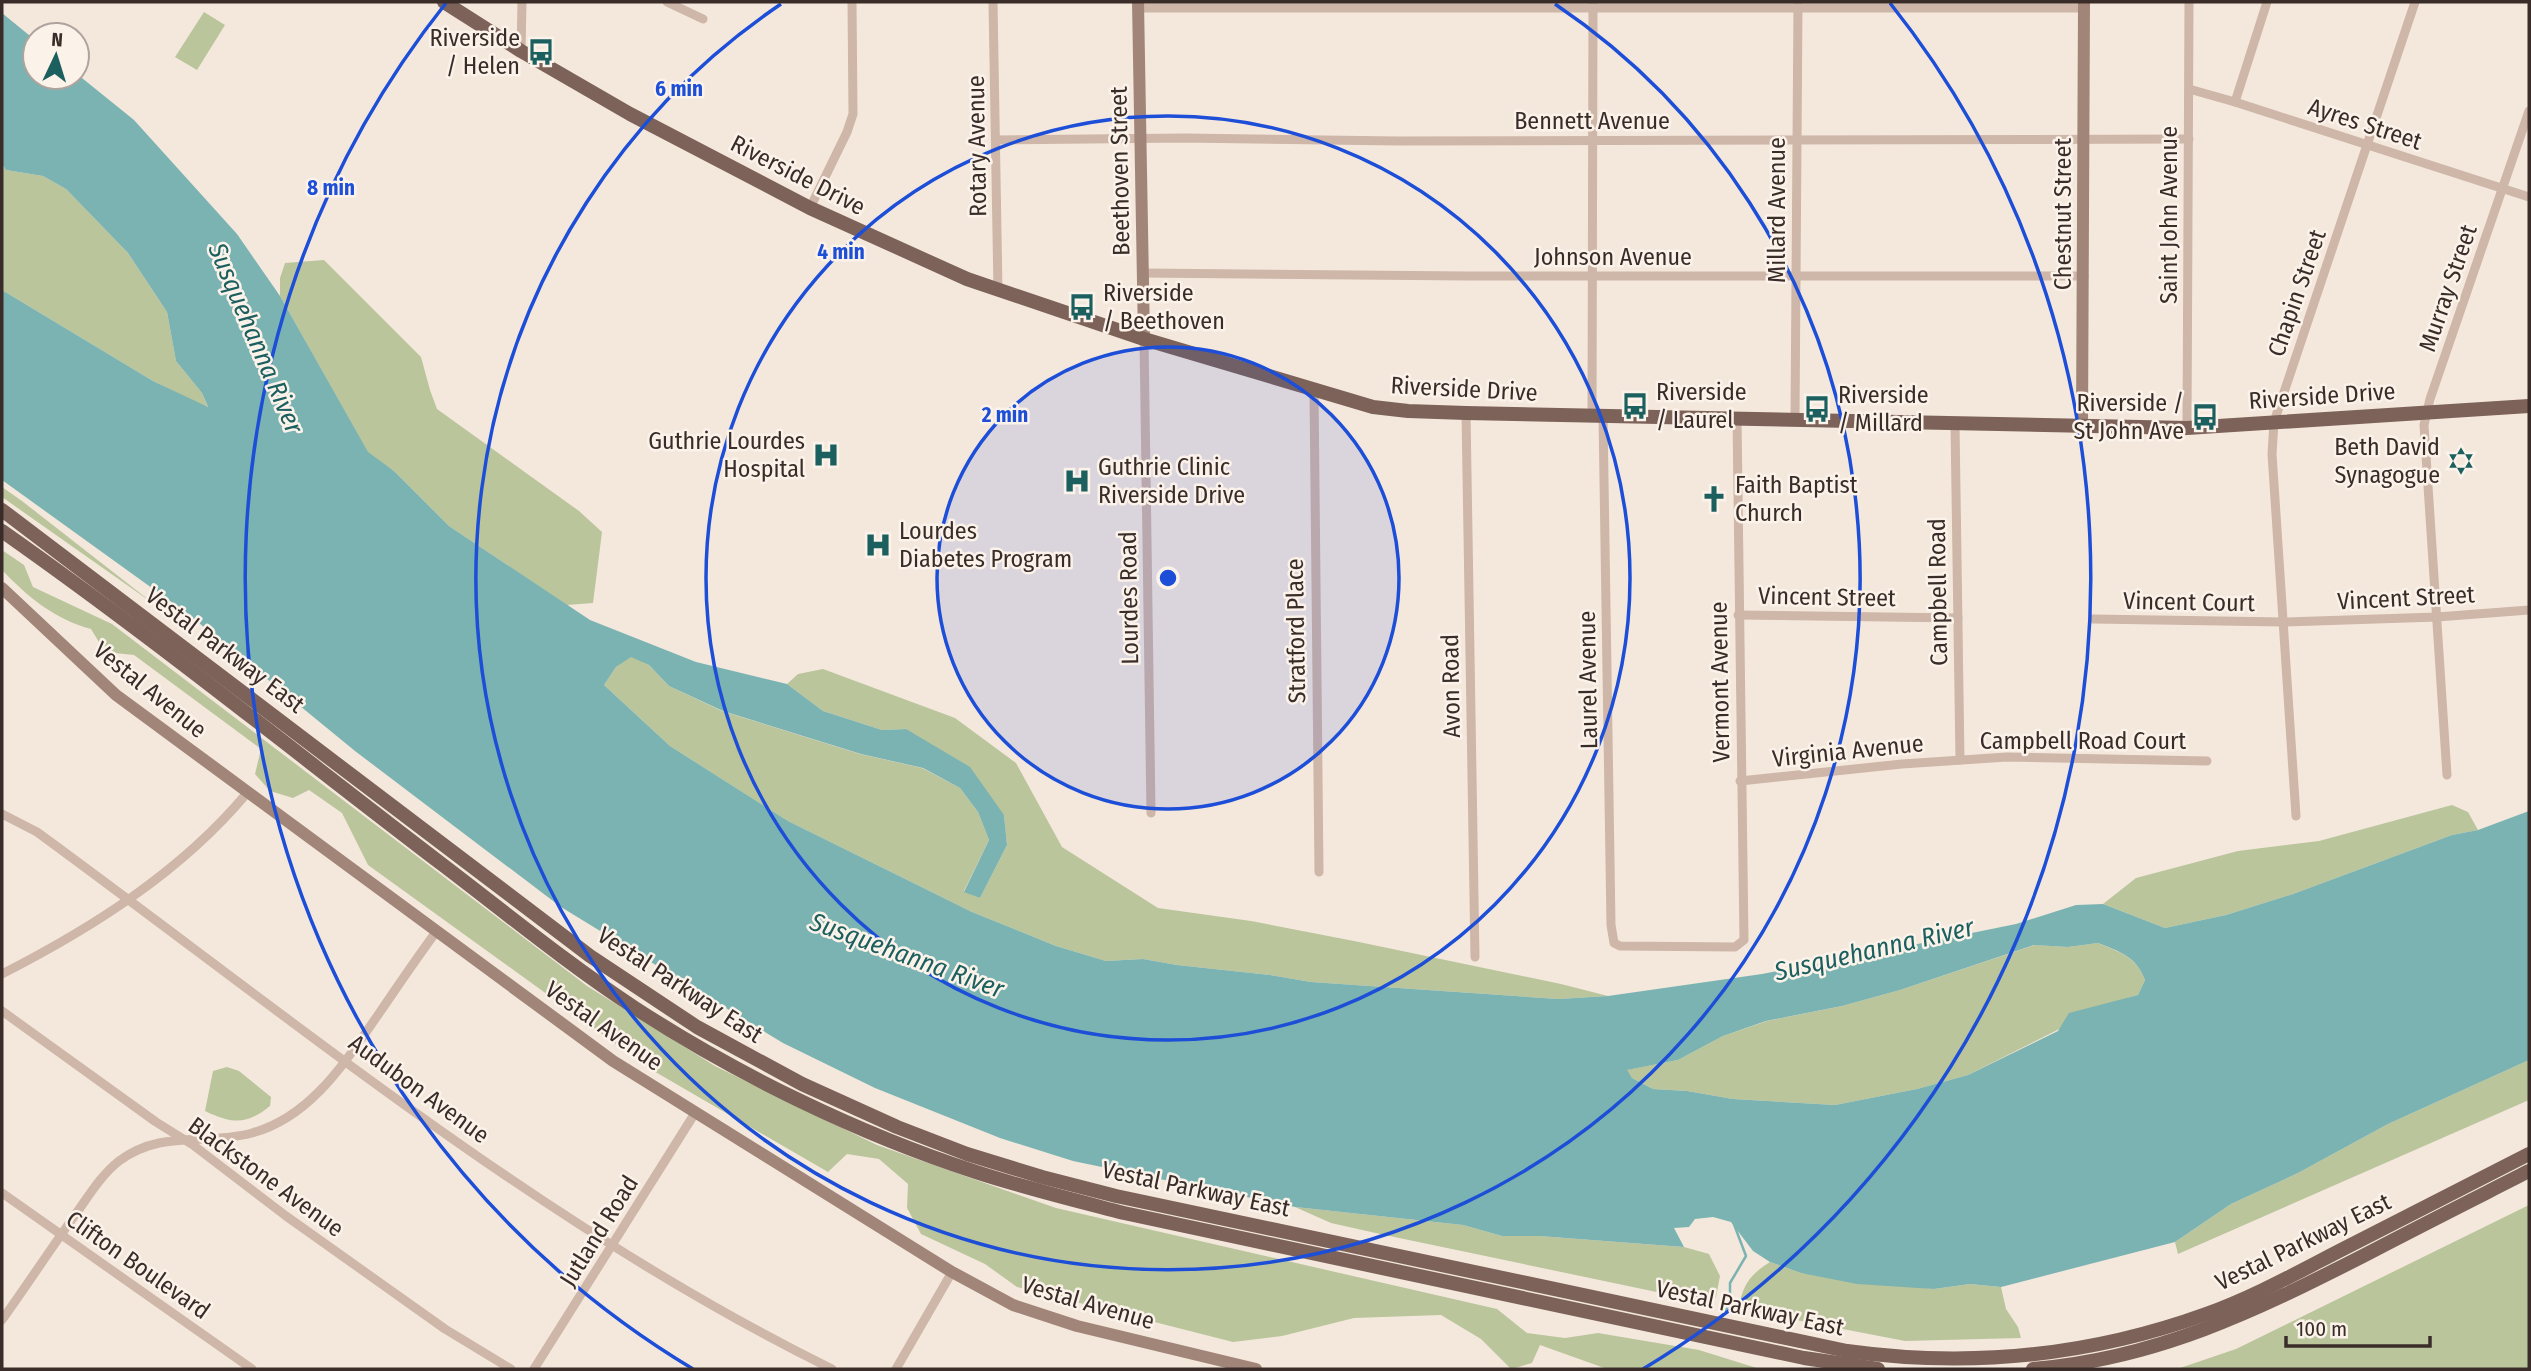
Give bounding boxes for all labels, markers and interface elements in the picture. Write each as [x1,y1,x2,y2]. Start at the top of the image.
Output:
north arrow [21,21,91,91]
place label: Riverside / Helen [429,24,520,80]
text: N [51,28,64,51]
bus stop icon: Riverside / Helen [526,37,556,67]
street label: Rotary Avenue [962,75,992,217]
text: 6 min [655,76,703,102]
street label: Beethoven Street [1105,86,1135,256]
street label: Ayres Street [2305,92,2425,156]
street label: Bennett Avenue [1514,107,1670,135]
street label: Saint John Avenue [2155,126,2183,304]
street label: Riverside Drive [726,129,870,221]
street label: Millard Avenue [1763,137,1791,283]
street label: Chestnut Street [2049,138,2077,290]
text: 8 min [307,175,355,201]
street label: Murray Street [2413,221,2483,355]
street label: Chapin Street [2262,226,2332,360]
water label: Susquehanna River [201,238,310,439]
text: 4 min [817,239,865,265]
street label: Johnson Avenue [1534,243,1692,271]
place label: Riverside / Beethoven [1103,279,1225,335]
bus stop icon: Riverside / Beethoven [1067,292,1097,322]
street label: Riverside Drive [1390,371,1538,407]
street label: Riverside Drive [2248,377,2396,415]
place label: Riverside / Laurel [1656,378,1747,434]
place label: Riverside / Millard [1838,381,1929,437]
place label: Riverside / St John Ave [2073,389,2184,445]
bus stop icon: Riverside / Laurel [1620,391,1650,421]
bus stop icon: Riverside / Millard [1802,394,1832,424]
text: 2 min [981,402,1028,428]
bus stop icon: Riverside / St John Ave [2190,402,2220,432]
place label: Guthrie Lourdes Hospital [648,427,805,483]
place label: Beth David Synagogue [2334,433,2440,489]
hospital icon: Guthrie Lourdes Hospital [811,440,841,470]
synagogue icon: Beth David Synagogue [2446,446,2476,476]
place label: Guthrie Clinic Riverside Drive [1098,453,1245,509]
hospital icon: Guthrie Clinic Riverside Drive [1062,466,1092,496]
place label: Faith Baptist Church [1735,471,1858,527]
church icon: Faith Baptist Church [1699,484,1729,514]
place label: Lourdes Diabetes Program [899,517,1072,573]
street label: Campbell Road [1923,518,1953,666]
hospital icon: Lourdes Diabetes Program [863,530,893,560]
street label: Lourdes Road [1114,531,1144,665]
street label: Stratford Place [1281,558,1311,704]
centre of rings [1156,566,1180,590]
street label: Vincent Street [2336,580,2476,616]
street label: Vestal Parkway East [140,581,310,719]
street label: Vincent Street [1758,582,1896,612]
street label: Vincent Court [2123,587,2255,617]
street label: Vermont Avenue [1705,601,1735,763]
street label: Laurel Avenue [1573,611,1603,749]
street label: Avon Road [1436,634,1466,738]
street label: Vestal Avenue [88,636,212,744]
street label: Campbell Road Court [1980,727,2186,755]
street label: Virginia Avenue [1771,729,1925,773]
water label: Susquehanna River [805,906,1009,1005]
water label: Susquehanna River [1770,911,1978,988]
street label: Vestal Parkway East [592,921,768,1049]
street label: Vestal Avenue [540,975,668,1077]
street label: Audubon Avenue [343,1029,495,1149]
street label: Blackstone Avenue [183,1111,349,1243]
street label: Vestal Parkway East [1100,1155,1293,1223]
street label: Jutland Road [554,1170,644,1292]
street label: Vestal Parkway East [2211,1187,2395,1297]
street label: Clifton Boulevard [61,1205,215,1325]
street label: Vestal Avenue [1018,1271,1158,1335]
street label: Vestal Parkway East [1654,1274,1847,1342]
scale bar [2286,1304,2430,1348]
text: 100 m [2296,1316,2347,1342]

